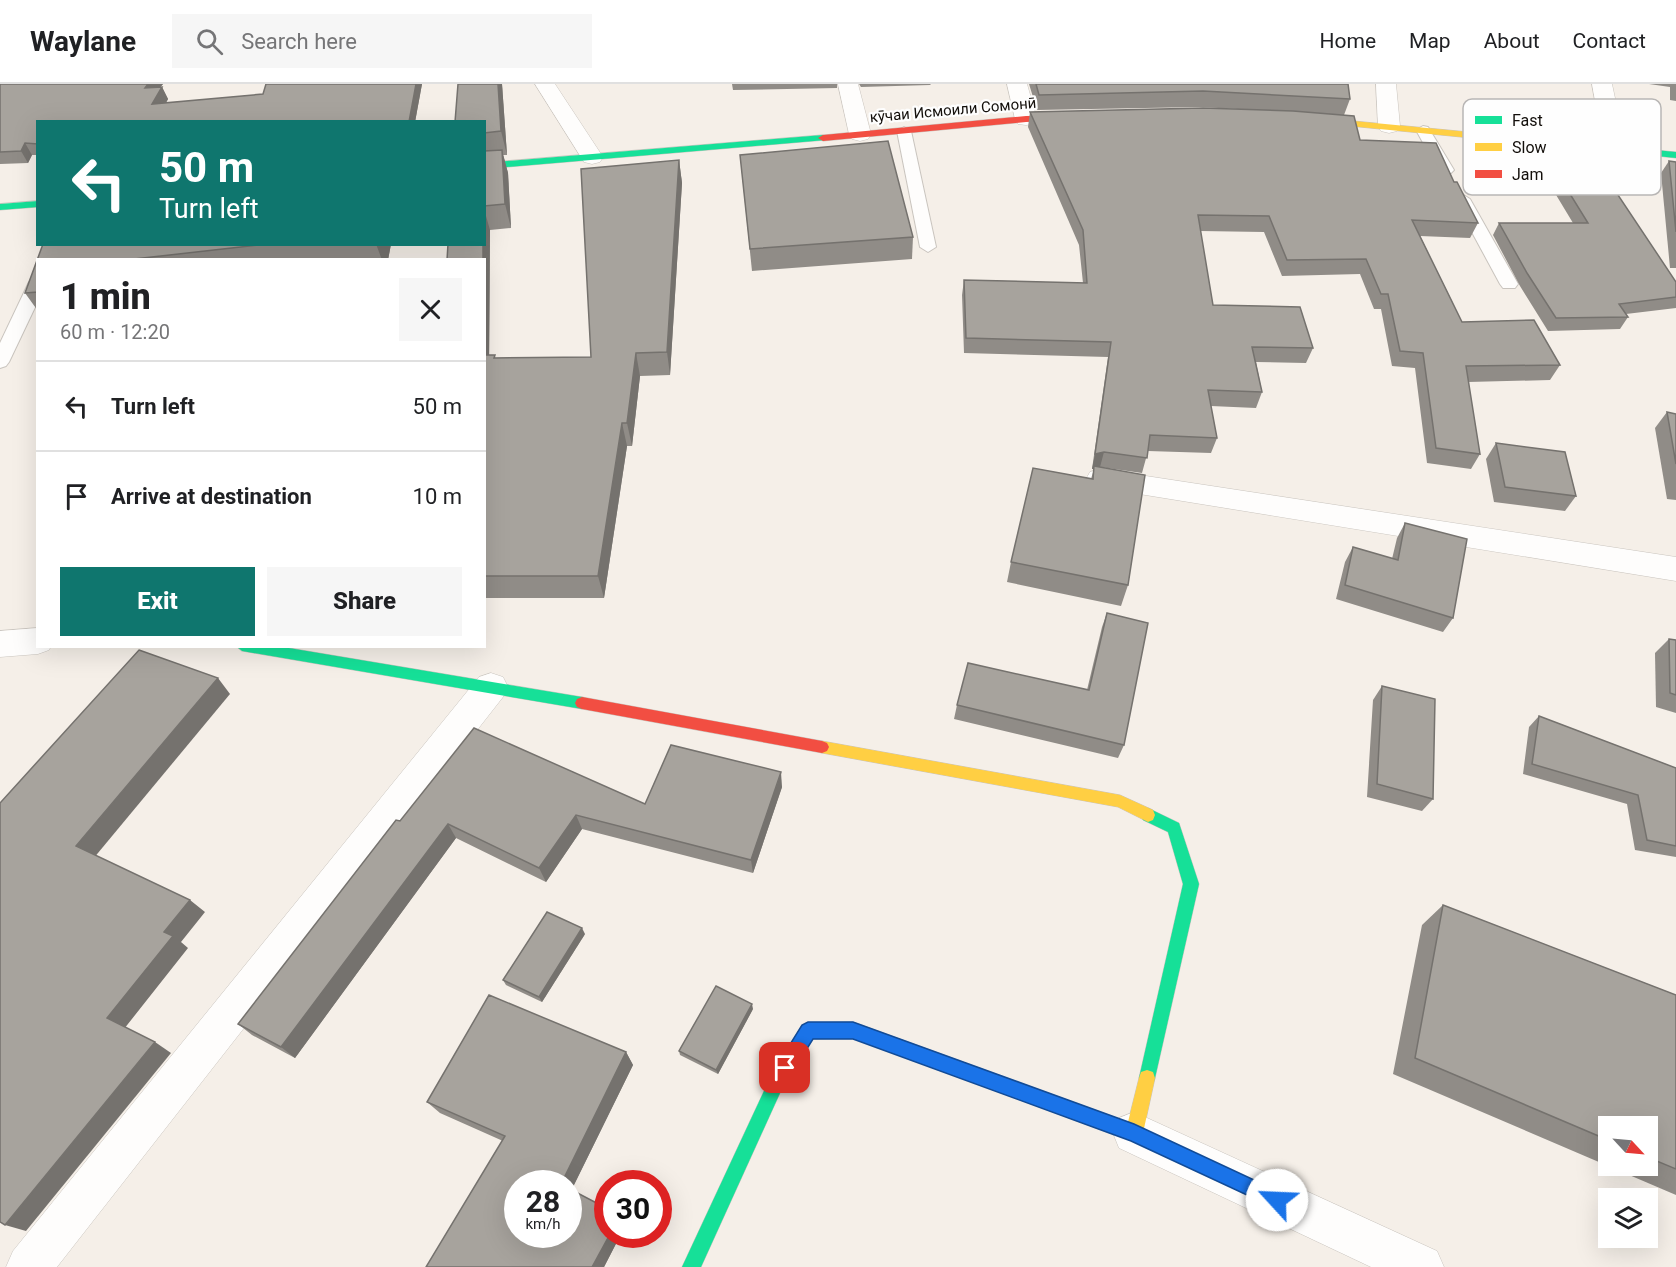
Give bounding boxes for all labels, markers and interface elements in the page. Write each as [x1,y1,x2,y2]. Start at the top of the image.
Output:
search box [172,14,592,68]
text: Waylane [30,25,136,58]
icon: search [193,25,226,58]
text: Search here [241,29,357,54]
text: Home [1320,29,1376,53]
text: Map [1409,29,1451,53]
text: About [1484,29,1540,53]
text: Contact [1573,29,1646,53]
street label: кӯчаи Исмоили Сомонӣ [869,94,1037,126]
legend [1463,99,1661,195]
text: Fast [1512,111,1543,130]
text: Slow [1512,138,1547,157]
text: 50 m [159,143,254,192]
icon: left [60,144,138,222]
text: Jam [1512,165,1544,184]
text: Turn left [159,193,259,225]
text: 1 min [60,276,151,318]
button: close [399,278,462,341]
text: 60 m · 12:20 [60,320,170,344]
icon: left [60,390,93,423]
text: Turn left [111,394,195,419]
text: 50 m [413,394,462,419]
icon: arrive [60,480,93,513]
text: Arrive at destination [111,484,312,509]
text: 10 m [413,484,462,509]
button: Exit [60,567,255,636]
button: Share [267,567,462,636]
pin [759,1042,810,1093]
icon: arrive [768,1051,801,1084]
north arrow [1598,1116,1658,1176]
map controls [1598,1116,1658,1248]
position arrow [1245,1168,1309,1232]
speed limit sign: 30 [594,1170,672,1248]
text: 28 [526,1184,560,1219]
button: layers [1598,1188,1658,1248]
text: km/h [525,1215,561,1233]

